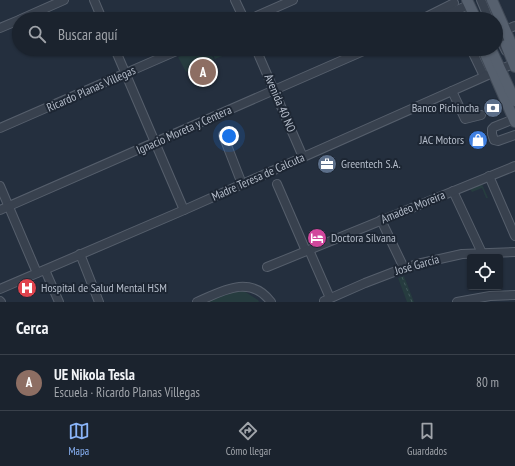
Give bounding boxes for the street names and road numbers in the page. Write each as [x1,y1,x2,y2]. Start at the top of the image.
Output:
street label: Ricardo Planas Villegas [44,62,138,115]
street label: Avenida 40 NO [261,71,300,135]
street label: Ignacio Moreta y Centera [134,102,234,157]
street label: Madre Teresa de Calcuta [209,149,307,204]
street label: Amadeo Moreira [379,187,447,226]
street label: José García [392,251,441,278]

